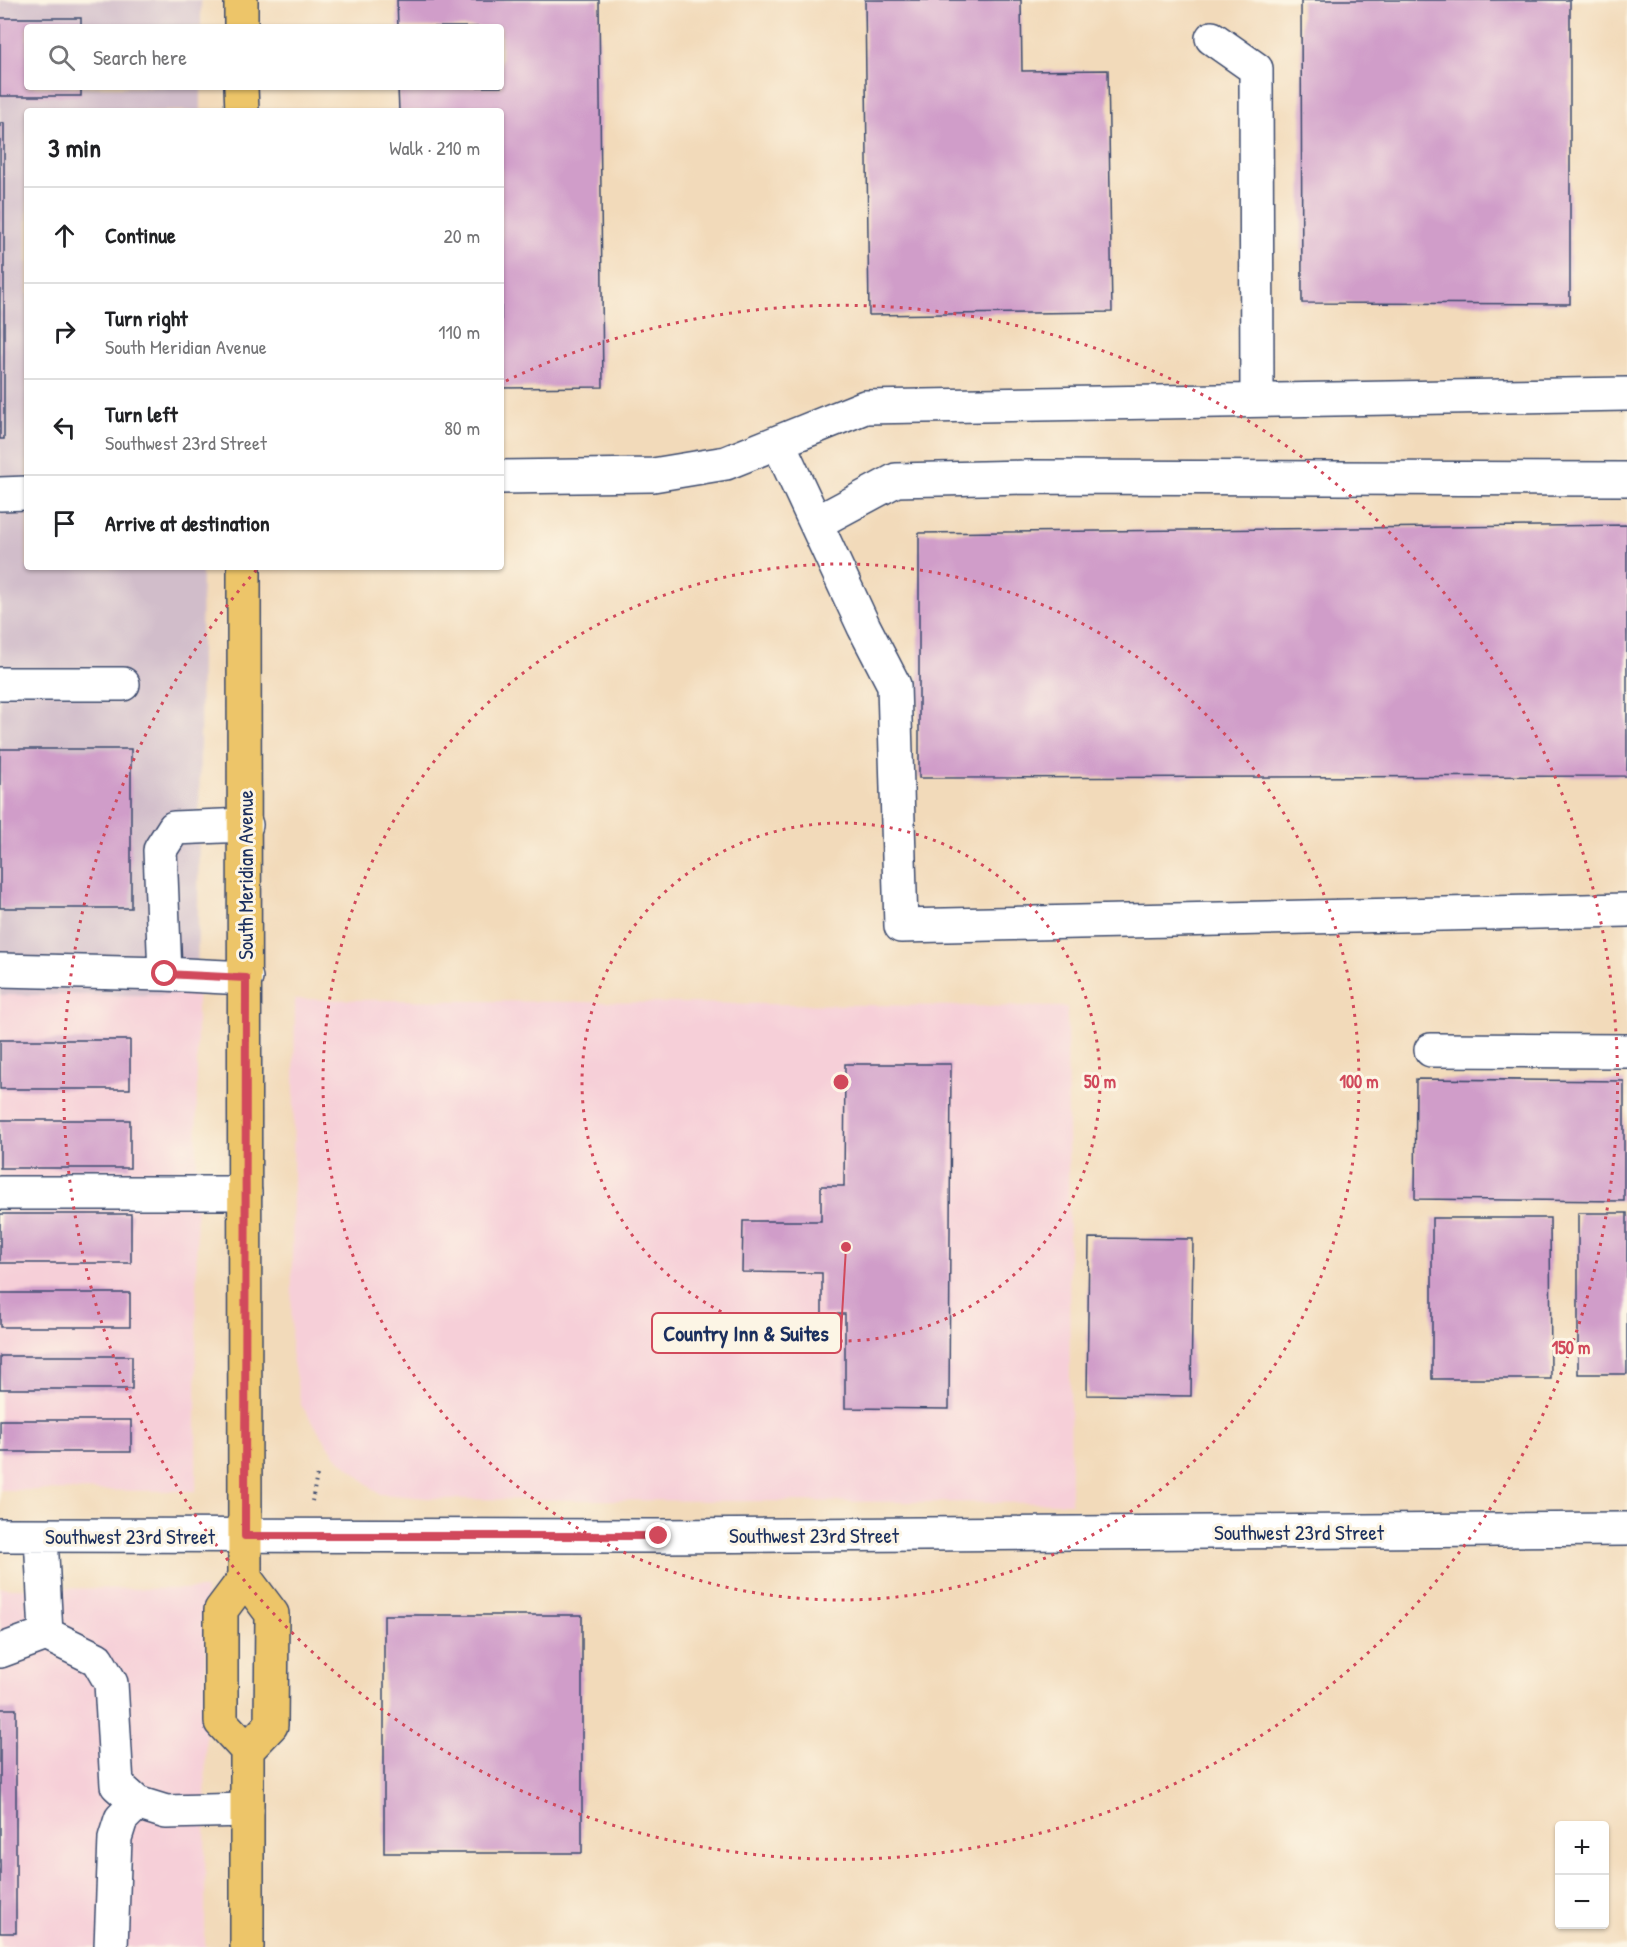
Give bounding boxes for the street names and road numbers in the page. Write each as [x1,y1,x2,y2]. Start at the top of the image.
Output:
street label: South Meridian Avenue [231,790,260,960]
street label: Southwest 23rd Street [1214,1518,1385,1547]
street label: Southwest 23rd Street [729,1521,900,1550]
street label: Southwest 23rd Street [45,1522,216,1551]

